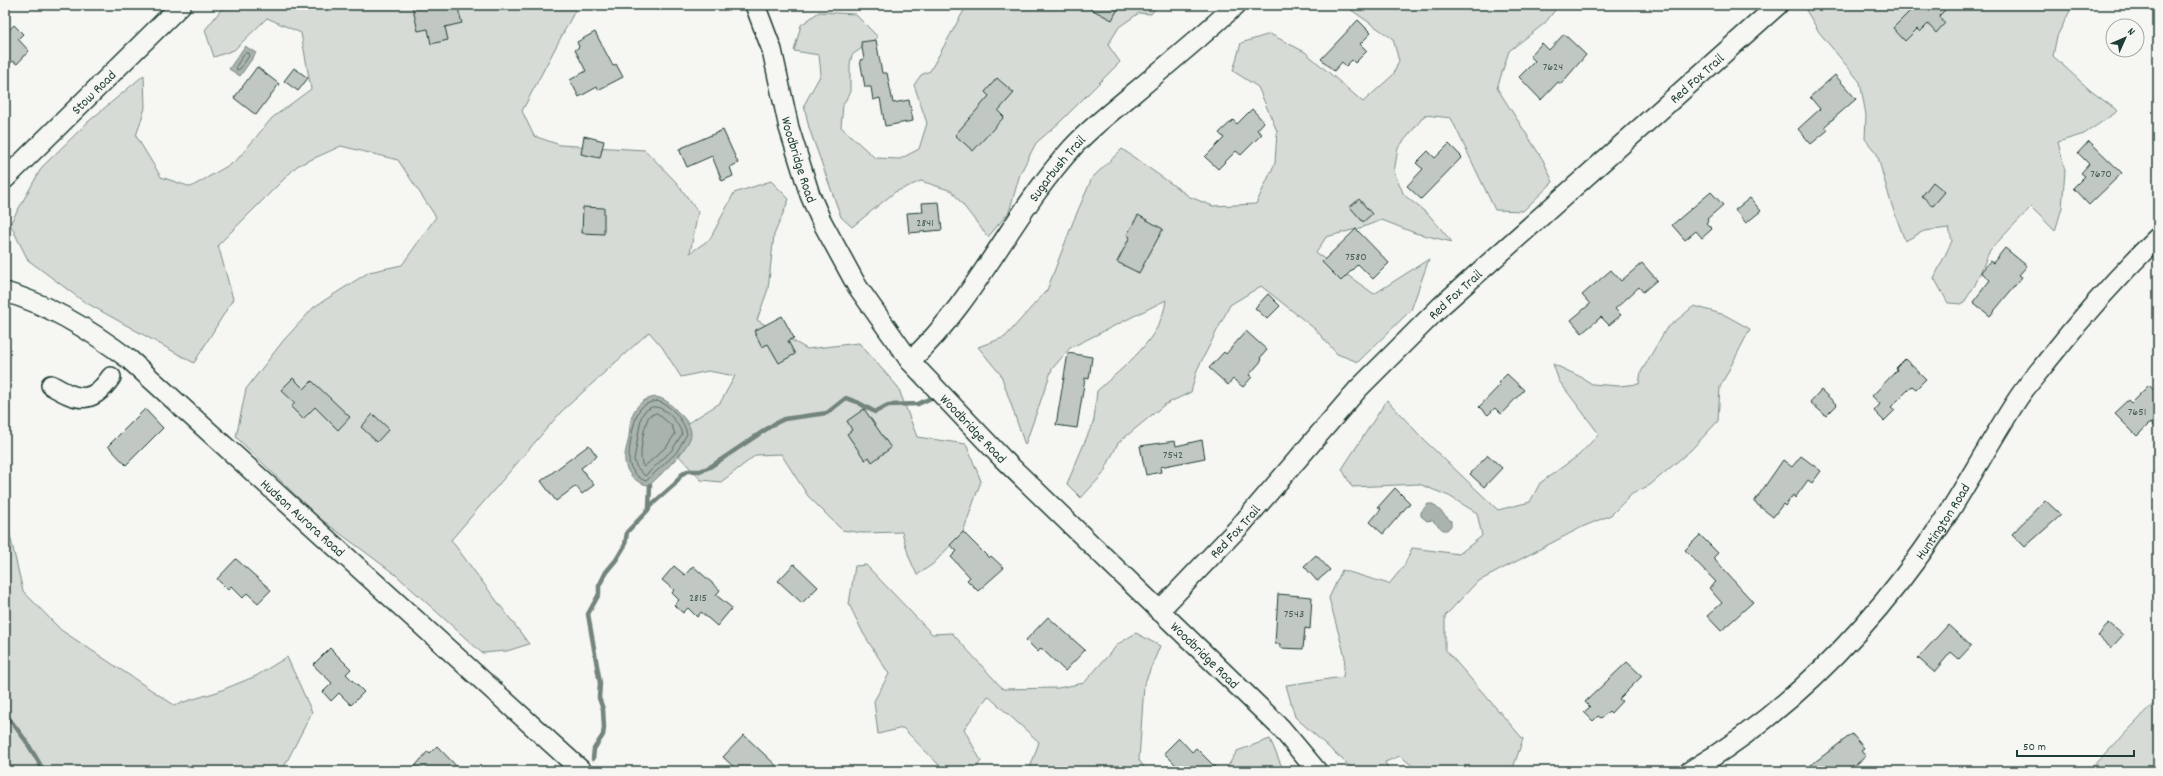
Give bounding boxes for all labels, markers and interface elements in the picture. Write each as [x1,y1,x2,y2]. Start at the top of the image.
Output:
north arrow [2105,18,2145,58]
text: N [2123,25,2139,40]
street label: Red Fox Trail [1666,49,1730,109]
house number: 7624 [1543,59,1563,76]
street label: Stow Road [68,66,122,120]
street label: Woodbridge Road [775,115,820,207]
street label: Sugarbush Trail [1025,131,1092,206]
house number: 7670 [2090,166,2112,183]
house number: 2841 [916,215,934,232]
house number: 7580 [1345,249,1367,266]
street label: Red Fox Trail [1425,265,1488,325]
street label: Woodbridge Road [934,390,1010,469]
house number: 7651 [2128,404,2146,421]
house number: 7542 [1163,447,1183,464]
street label: Hudson Aurora Road [255,475,348,563]
street label: Huntington Road [1911,481,1976,565]
street label: Red Fox Trail [1206,501,1267,564]
house number: 2815 [689,590,707,607]
house number: 7543 [1284,606,1304,623]
street label: Woodbridge Road [1165,618,1243,694]
scale bar [2017,732,2134,758]
text: 50 m [2023,739,2046,756]

